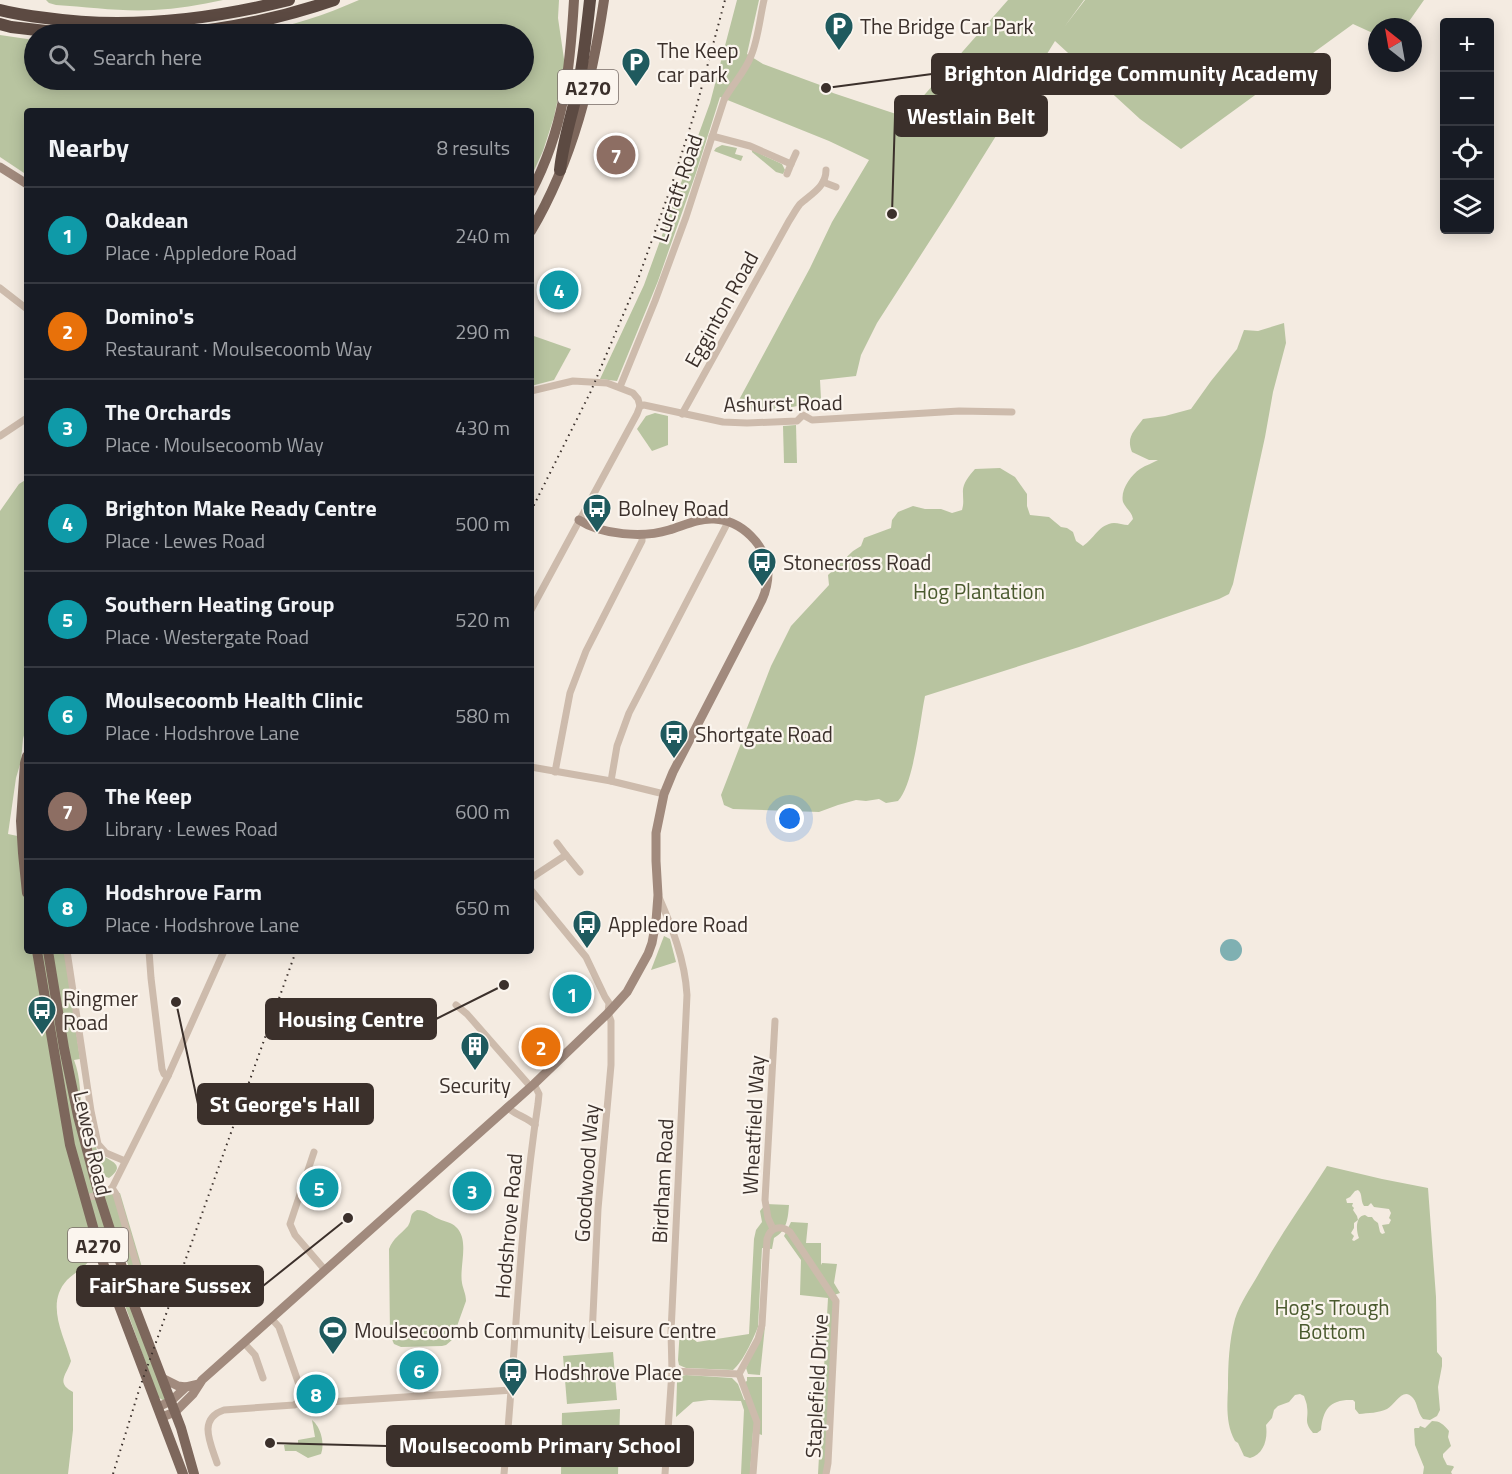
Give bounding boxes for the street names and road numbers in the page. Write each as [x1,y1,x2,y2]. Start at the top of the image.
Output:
road number: A270 [558,70,618,104]
street label: Lucraft Road [644,130,710,246]
street label: Egginton Road [676,245,766,373]
street label: Ashurst Road [723,386,843,420]
street label: Wheatfield Way [733,1054,773,1196]
street label: Lewes Road [65,1087,121,1199]
street label: Goodwood Way [565,1103,607,1243]
street label: Birdham Road [643,1118,681,1244]
street label: Hodshrove Road [486,1152,530,1300]
road number: A270 [68,1228,128,1262]
street label: Staplefield Drive [796,1313,836,1459]

